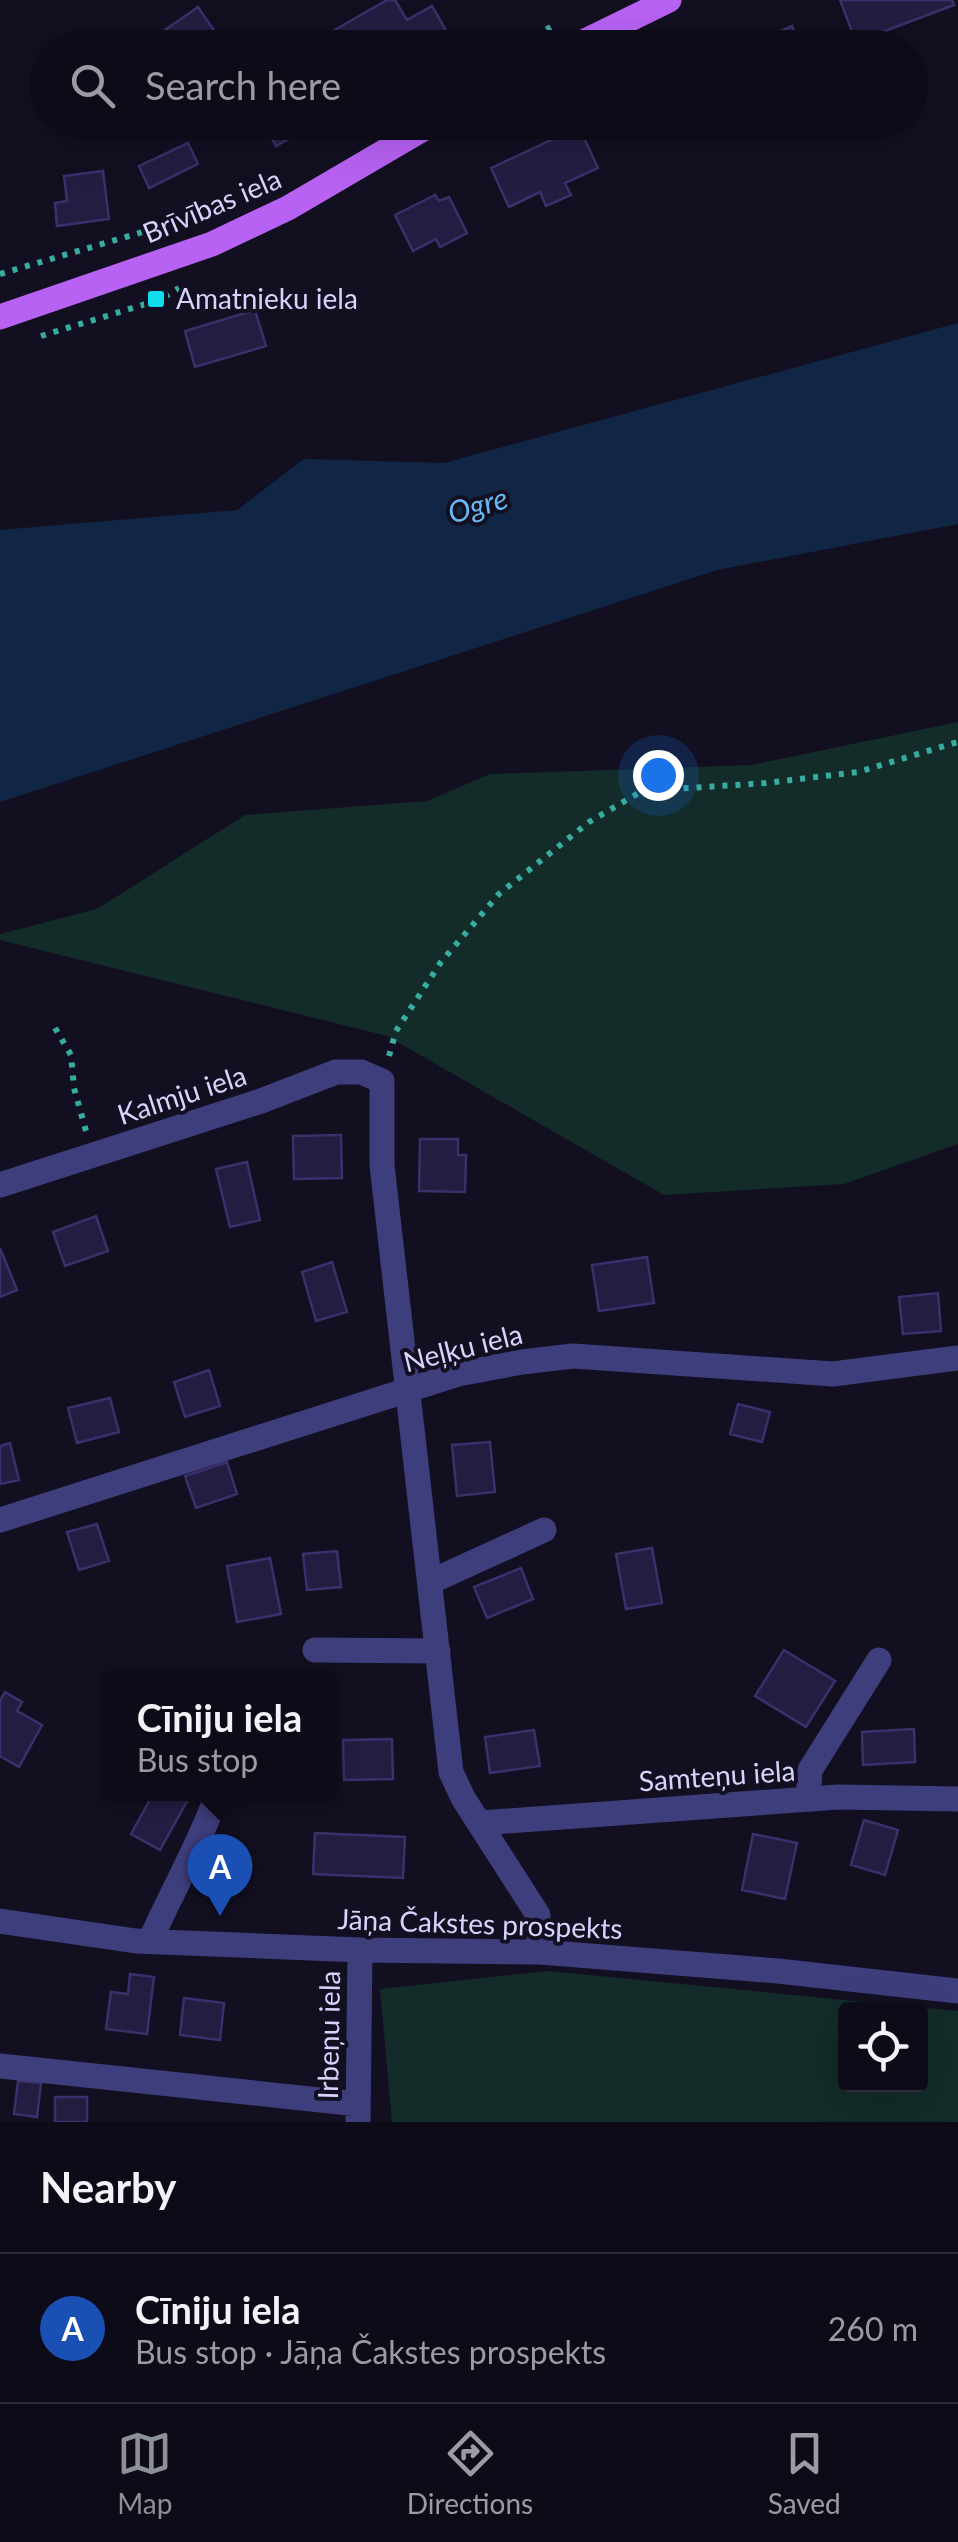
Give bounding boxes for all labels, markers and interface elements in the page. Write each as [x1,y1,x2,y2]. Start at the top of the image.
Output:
search box [30,30,928,140]
icon: search [65,58,120,113]
text: Search here [145,62,341,108]
street label: Brīvības iela [137,161,286,249]
place label: Amatnieku iela [176,281,358,315]
marker: Amatnieku iela [145,288,167,310]
water label: Ogre [443,478,512,530]
your location [633,750,684,801]
street label: Kalmju iela [113,1057,250,1131]
street label: Neļķu iela [400,1316,526,1378]
popup [102,1671,337,1801]
text: Cīniju iela [137,1694,302,1740]
text: Bus stop [137,1740,258,1779]
street label: Samteņu iela [637,1753,796,1797]
pin: A [188,1834,252,1916]
street label: Jāņa Čakstes prospekts [337,1901,623,1945]
street label: Irbeņu iela [310,1970,346,2100]
map controls [838,2002,928,2092]
button: locate [838,2002,928,2092]
text: Nearby [40,2162,177,2212]
text: Cīniju iela [135,2286,301,2332]
text: A [61,2309,84,2348]
text: 260 m [828,2309,918,2348]
text: Bus stop · Jāņa Čakstes prospekts [135,2332,606,2371]
tab: Map [117,2426,172,2520]
tab: Directions [407,2426,533,2520]
tab: Saved [768,2426,841,2520]

